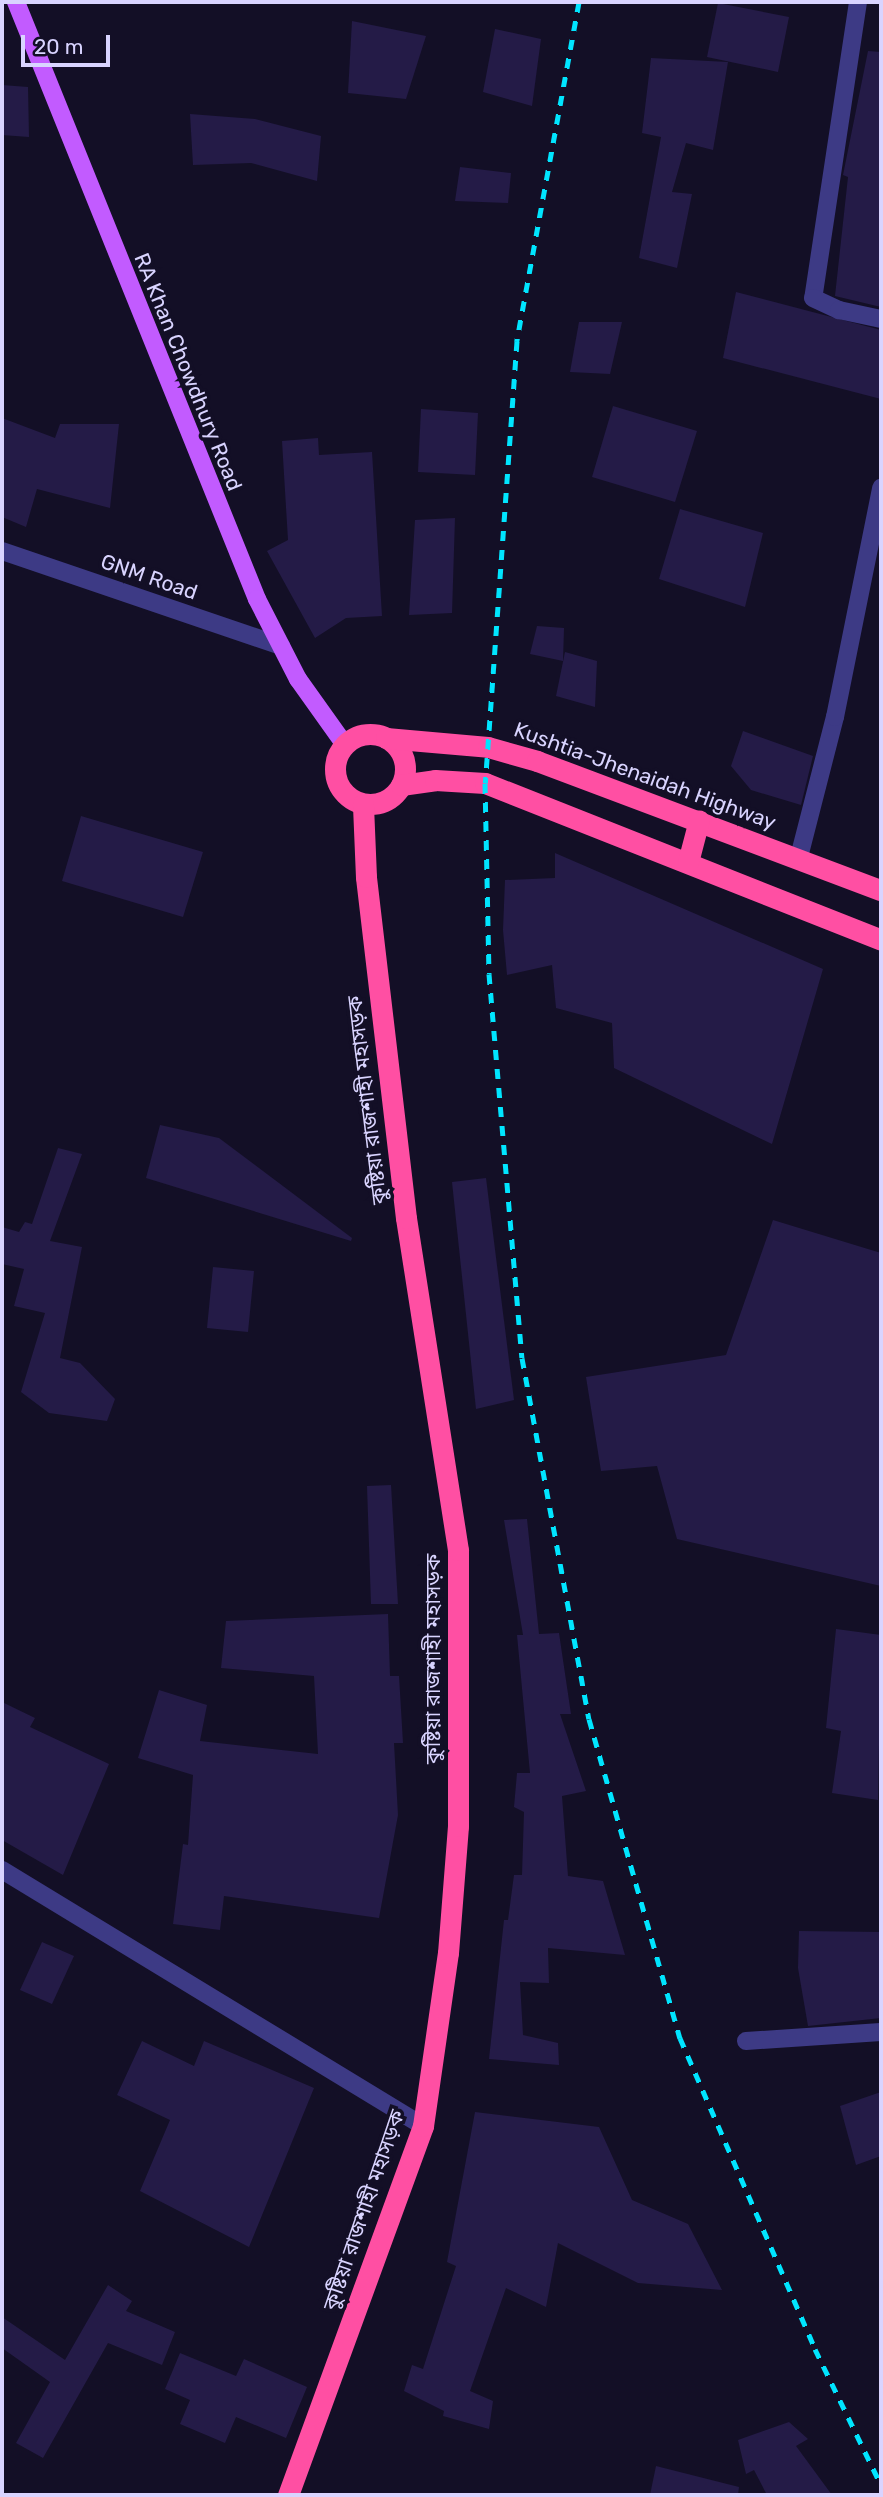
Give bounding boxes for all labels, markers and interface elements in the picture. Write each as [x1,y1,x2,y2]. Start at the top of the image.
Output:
scale bar [24,21,114,65]
text: 20 m [34,34,83,59]
street label: RA Khan Chowdhury Road [128,249,248,495]
street label: GNM Road [97,549,201,605]
street label: Kushtia-Jhenaidah Highway [511,717,779,835]
street label: কুষ্টিয়া রাজশাহী মহাসড়ক [342,994,392,1206]
street label: কুষ্টিয়া রাজশাহী মহাসড়ক [420,1554,446,1764]
street label: কুষ্টিয়া রাজশাহী মহাসড়ক [318,2107,410,2313]

